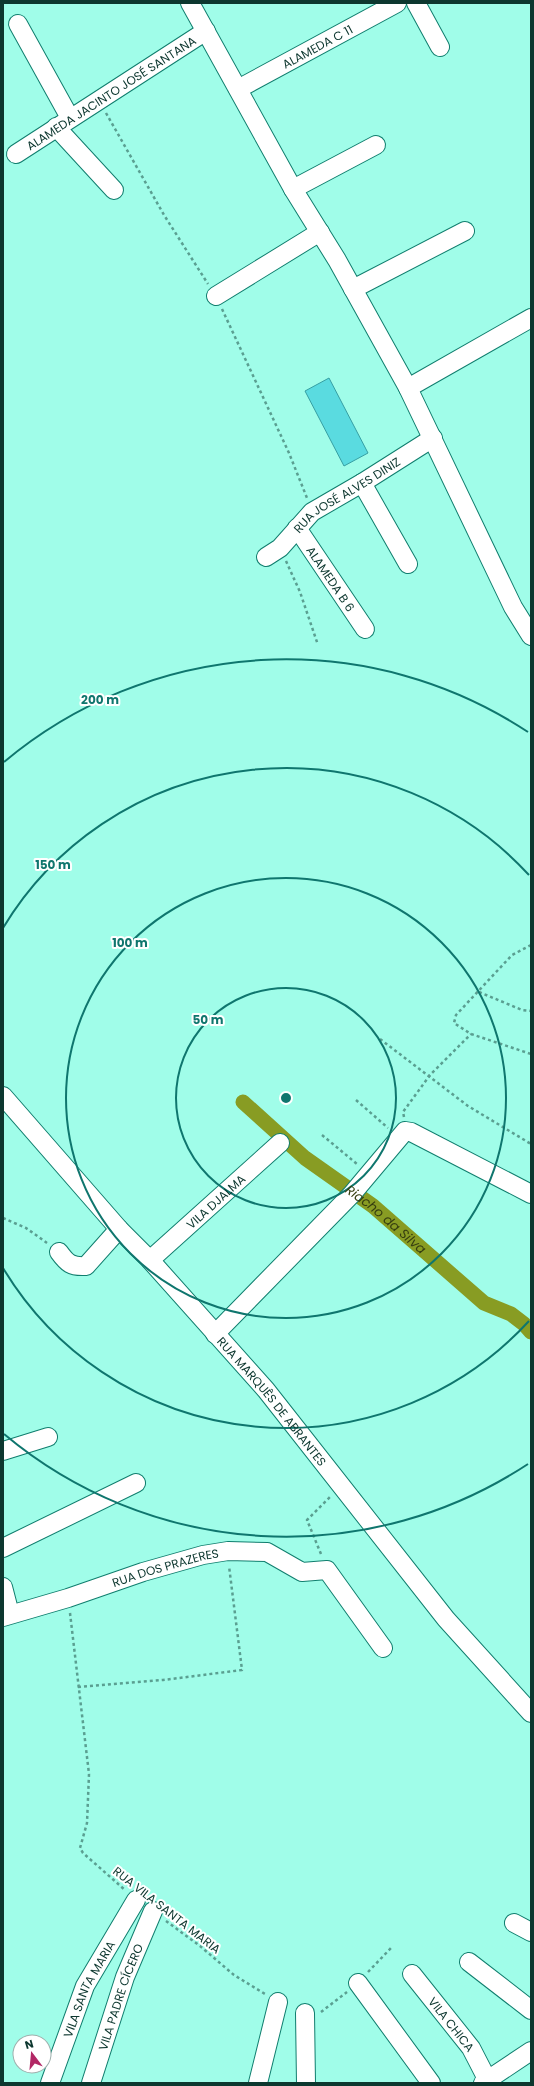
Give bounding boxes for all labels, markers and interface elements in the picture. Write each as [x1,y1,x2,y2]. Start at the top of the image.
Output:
street label: ALAMEDA C 11 [279,20,355,72]
street label: ALAMEDA JACINTO JOSÉ SANTANA [23,31,199,154]
street label: RUA JOSÉ ALVES DINIZ [289,453,403,536]
street label: ALAMEDA B 6 [303,542,359,615]
text: 200 m [81,691,119,708]
text: 150 m [35,856,71,873]
text: 100 m [112,934,148,951]
text: 50 m [193,1011,224,1028]
centre of rings [279,1091,293,1105]
street label: VILA DJALMA [182,1170,249,1232]
water label: Riacho da Silva [342,1180,431,1258]
street label: RUA MARQUÊS DE ABRANTES [214,1333,331,1469]
street label: RUA DOS PRAZERES [110,1544,220,1591]
street label: RUA VILA SANTA MARIA [110,1863,224,1957]
street label: VILA SANTA MARIA [59,1937,119,2040]
street label: VILA PADRE CÍCERO [94,1941,147,2052]
street label: VILA CHICA [425,1993,479,2055]
north arrow [12,2034,52,2074]
text: N [23,2036,35,2053]

